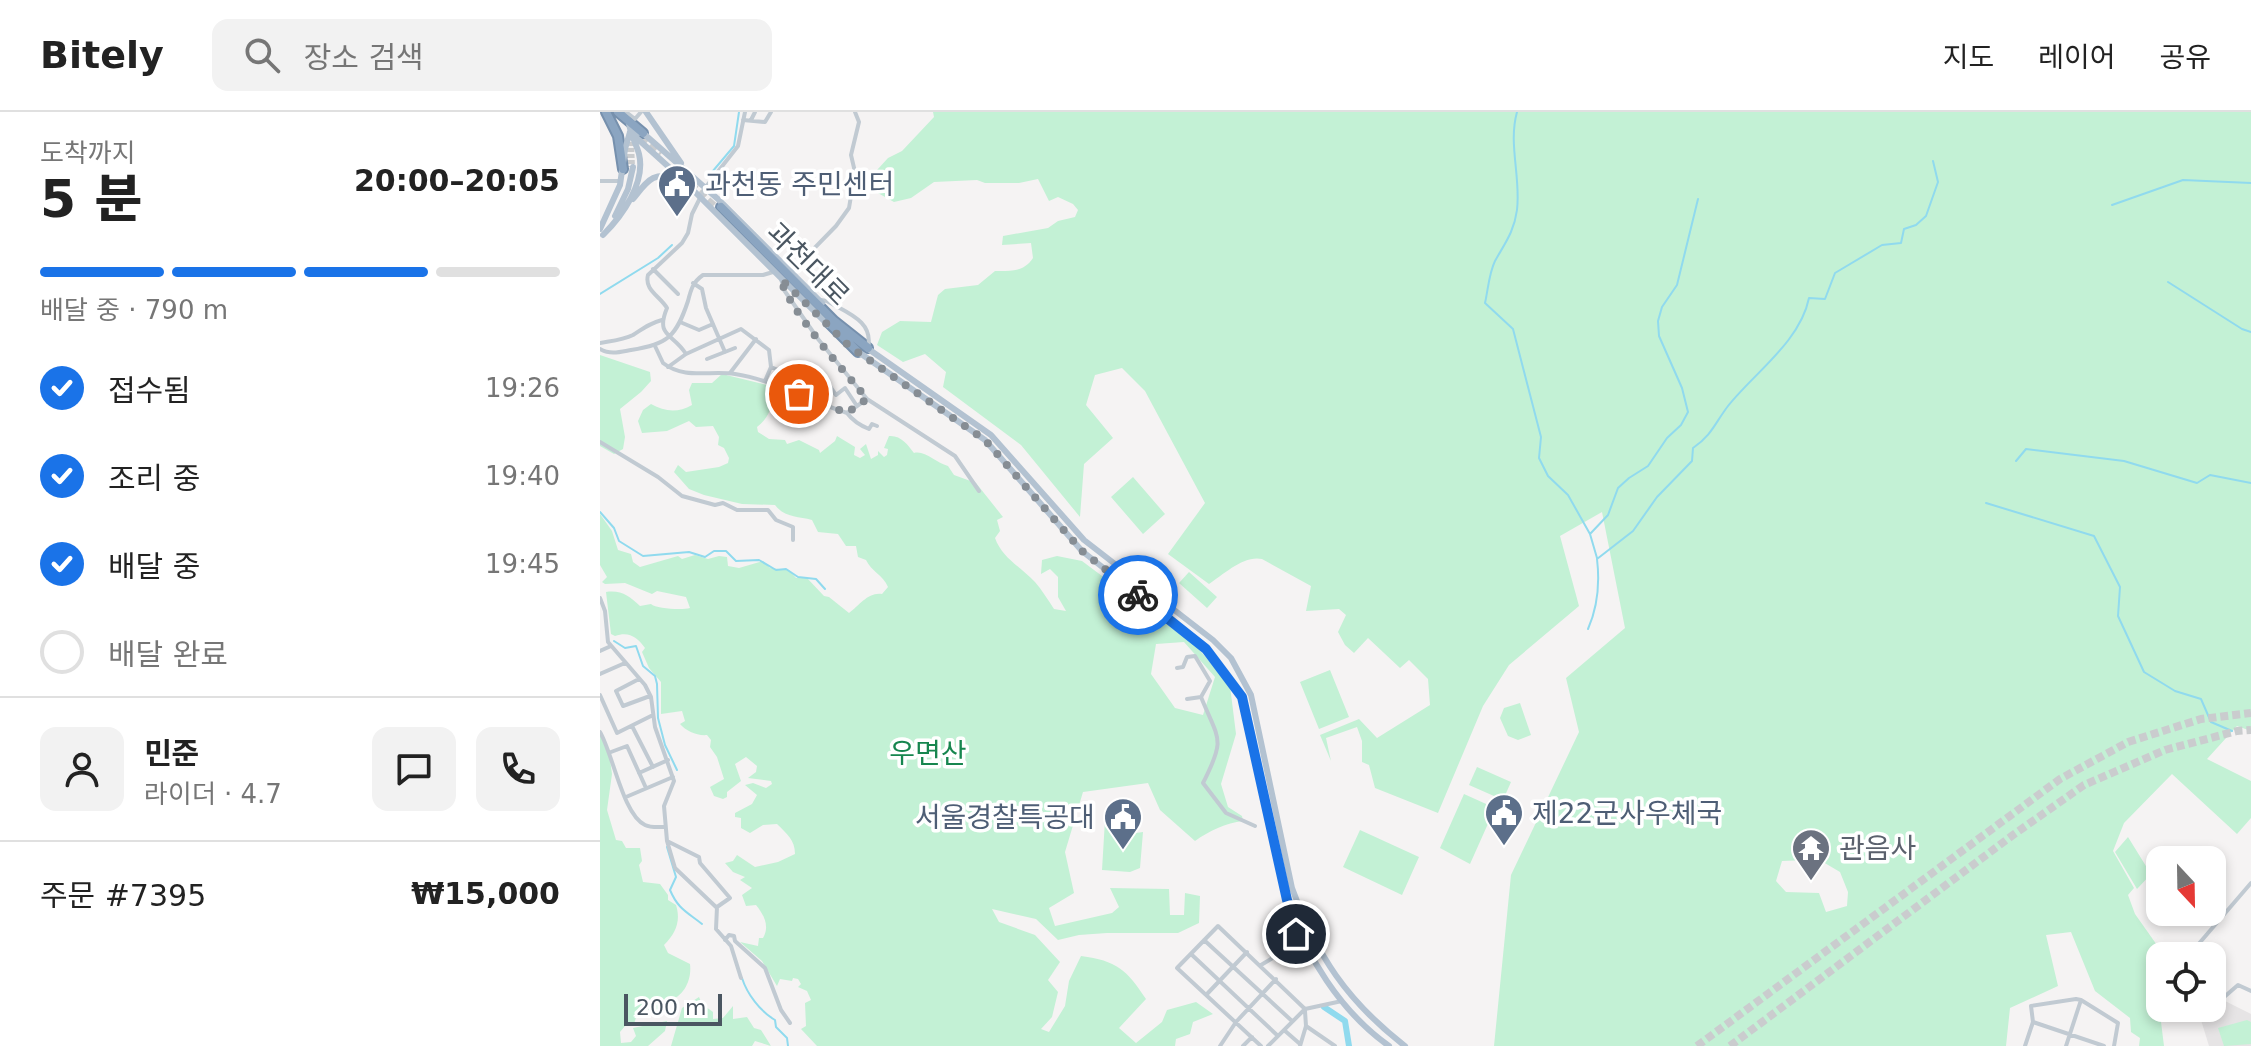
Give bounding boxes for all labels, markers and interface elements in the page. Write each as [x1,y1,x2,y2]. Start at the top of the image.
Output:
search box [212,19,772,91]
text: Bitely [40,33,164,77]
icon: search [240,33,284,77]
text: 장소 검색 [304,40,424,75]
text: 지도 [1943,41,1994,74]
text: 레이어 [2038,41,2115,74]
text: 공유 [2159,41,2211,74]
text: 도착까지 [40,138,136,168]
text: 20:00–20:05 [354,163,560,198]
public building icon: 과천동 주민센터 [656,163,698,218]
place label: 과천동 주민센터 [705,168,894,201]
text: 5 분 [40,169,142,229]
street label: 과천대로 [760,216,856,312]
text: 배달 중 · 790 m [40,295,228,325]
pin [765,360,833,428]
icon: check [40,366,84,410]
icon: bag [777,372,821,416]
text: 접수됨 [108,373,191,408]
text: 19:26 [485,373,560,403]
icon: check [40,454,84,498]
text: 조리 중 [108,461,200,496]
text: 19:40 [485,461,560,491]
icon: check [40,542,84,586]
text: 배달 중 [108,549,200,584]
text: 19:45 [485,549,560,579]
courier [1098,555,1178,635]
icon: bike [1116,573,1160,617]
text: 배달 완료 [108,637,228,672]
button: person [40,727,124,811]
button: chat [372,727,456,811]
button: phone [476,727,560,811]
text: 민준 [144,736,199,771]
park label: 우면산 [889,737,967,770]
text: 라이더 · 4.7 [144,779,282,809]
public building icon: 제22군사우체국 [1483,792,1525,847]
public building icon: 서울경찰특공대 [1102,796,1144,851]
place label: 제22군사우체국 [1532,797,1722,830]
place label: 서울경찰특공대 [915,801,1095,834]
temple icon: 관음사 [1790,827,1832,882]
place label: 관음사 [1839,832,1916,865]
north arrow [2146,846,2226,926]
map controls [2146,846,2226,1022]
text: ₩15,000 [411,876,560,911]
text: 주문 #7395 [40,878,206,913]
pin [1262,900,1330,968]
icon: home [1274,912,1318,956]
button: locate [2146,942,2226,1022]
scale bar [624,990,722,1026]
text: 200 m [636,995,706,1020]

